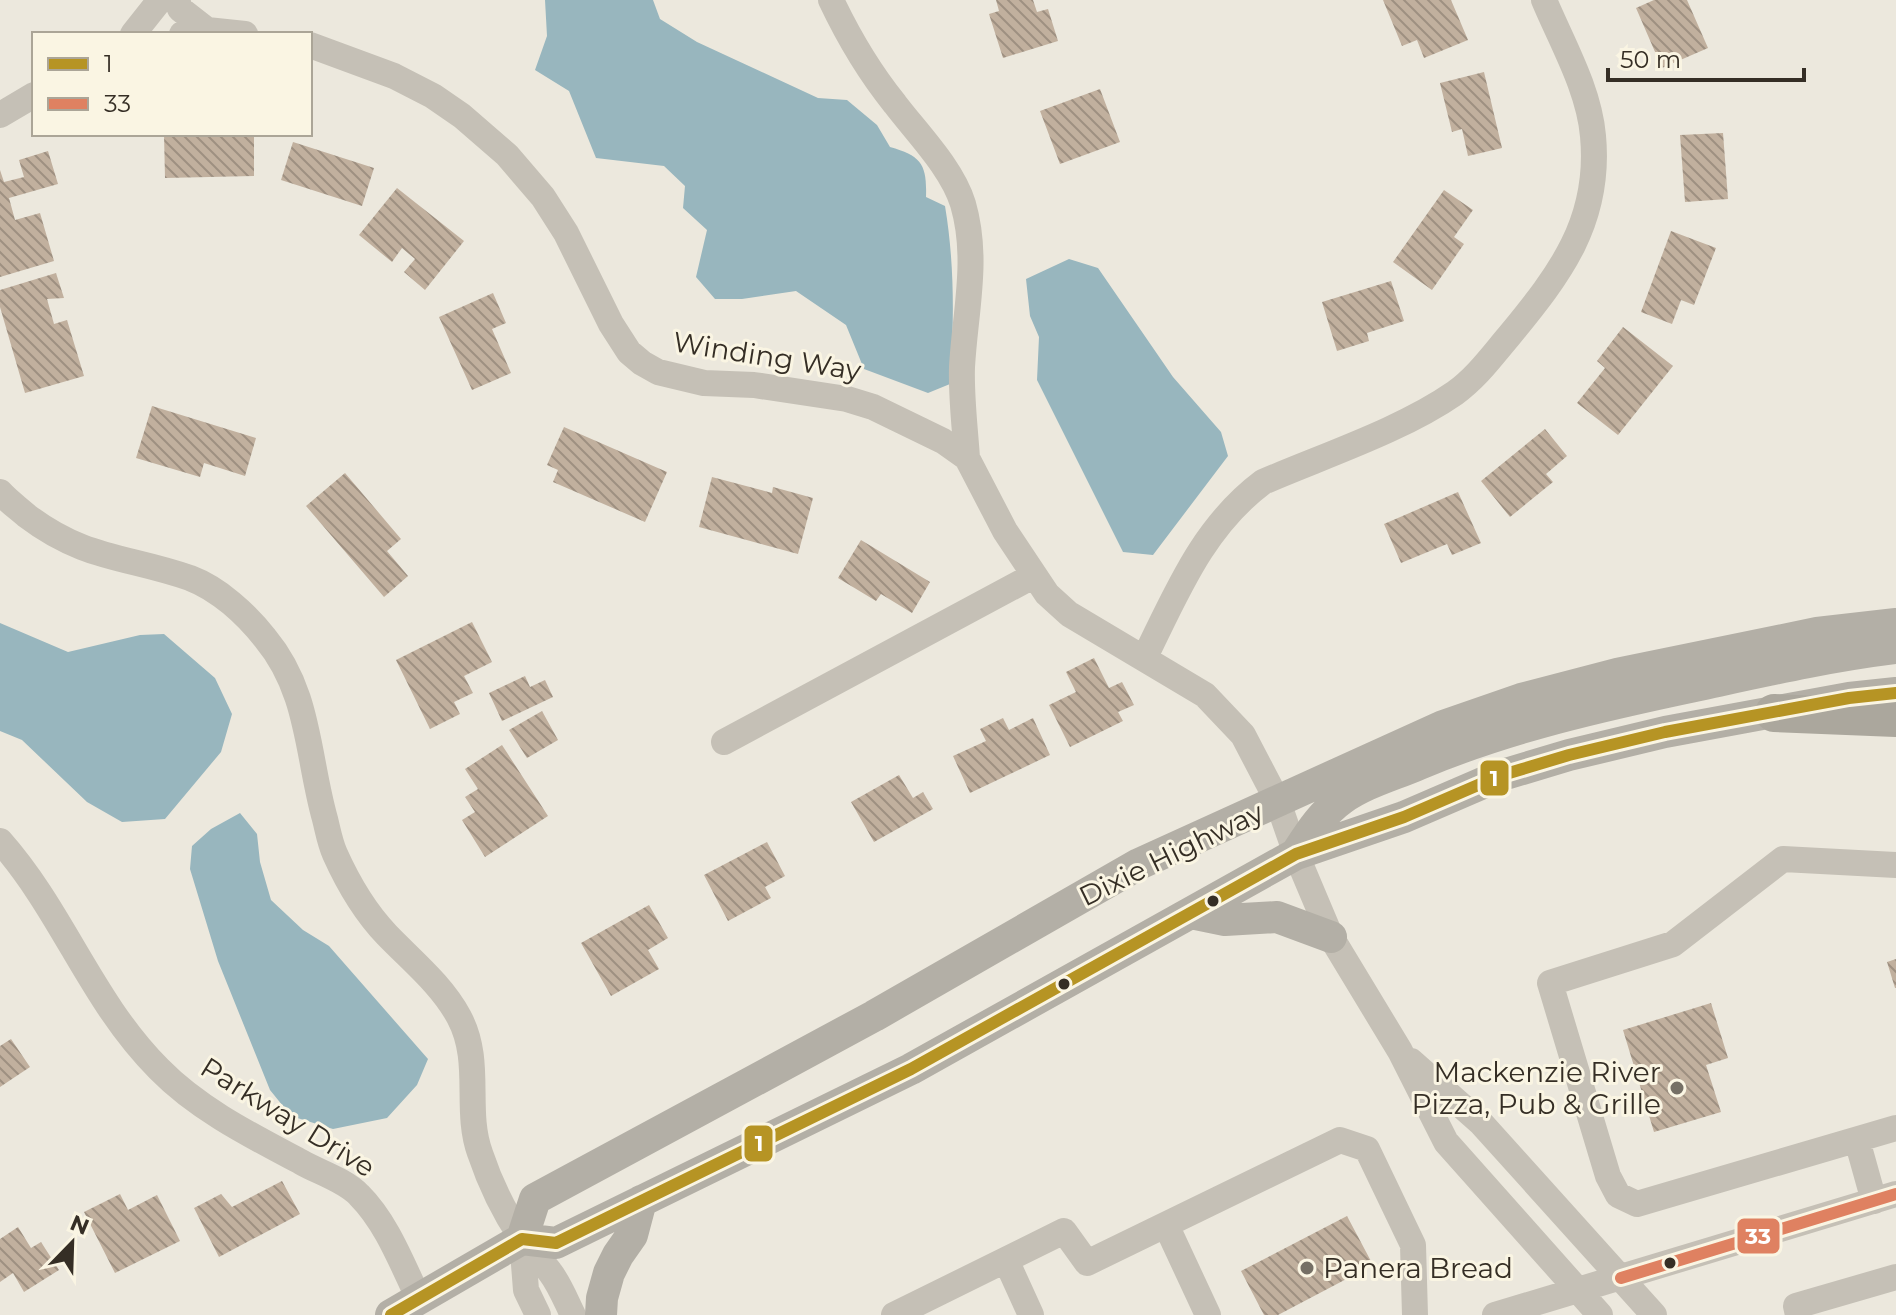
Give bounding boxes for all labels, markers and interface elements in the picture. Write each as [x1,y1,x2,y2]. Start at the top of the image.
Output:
legend [32,32,312,136]
scale bar [1608,32,1804,82]
text: 50 m [1620,45,1681,74]
text: 1 [104,49,113,78]
text: 33 [104,89,131,118]
street label: Winding Way [671,324,864,388]
line badge: 1 [1479,759,1510,797]
text: 1 [1490,765,1498,792]
street label: Dixie Highway [1073,794,1269,913]
unlabelled marker [1205,893,1221,909]
unlabelled marker [1056,976,1072,992]
street label: Parkway Drive [195,1050,381,1184]
place label: Mackenzie River Pizza, Pub & Grille [1411,1055,1661,1121]
marker: Mackenzie River Pizza, Pub & Grille [1668,1079,1686,1097]
line badge: 1 [743,1124,774,1163]
text: 1 [755,1130,763,1157]
north arrow [32,1203,112,1283]
text: N [66,1209,93,1241]
line badge: 33 [1736,1217,1781,1255]
text: 33 [1744,1223,1771,1250]
place label: Panera Bread [1323,1251,1513,1285]
unlabelled marker [1662,1255,1678,1271]
marker: Panera Bread [1298,1259,1316,1277]

